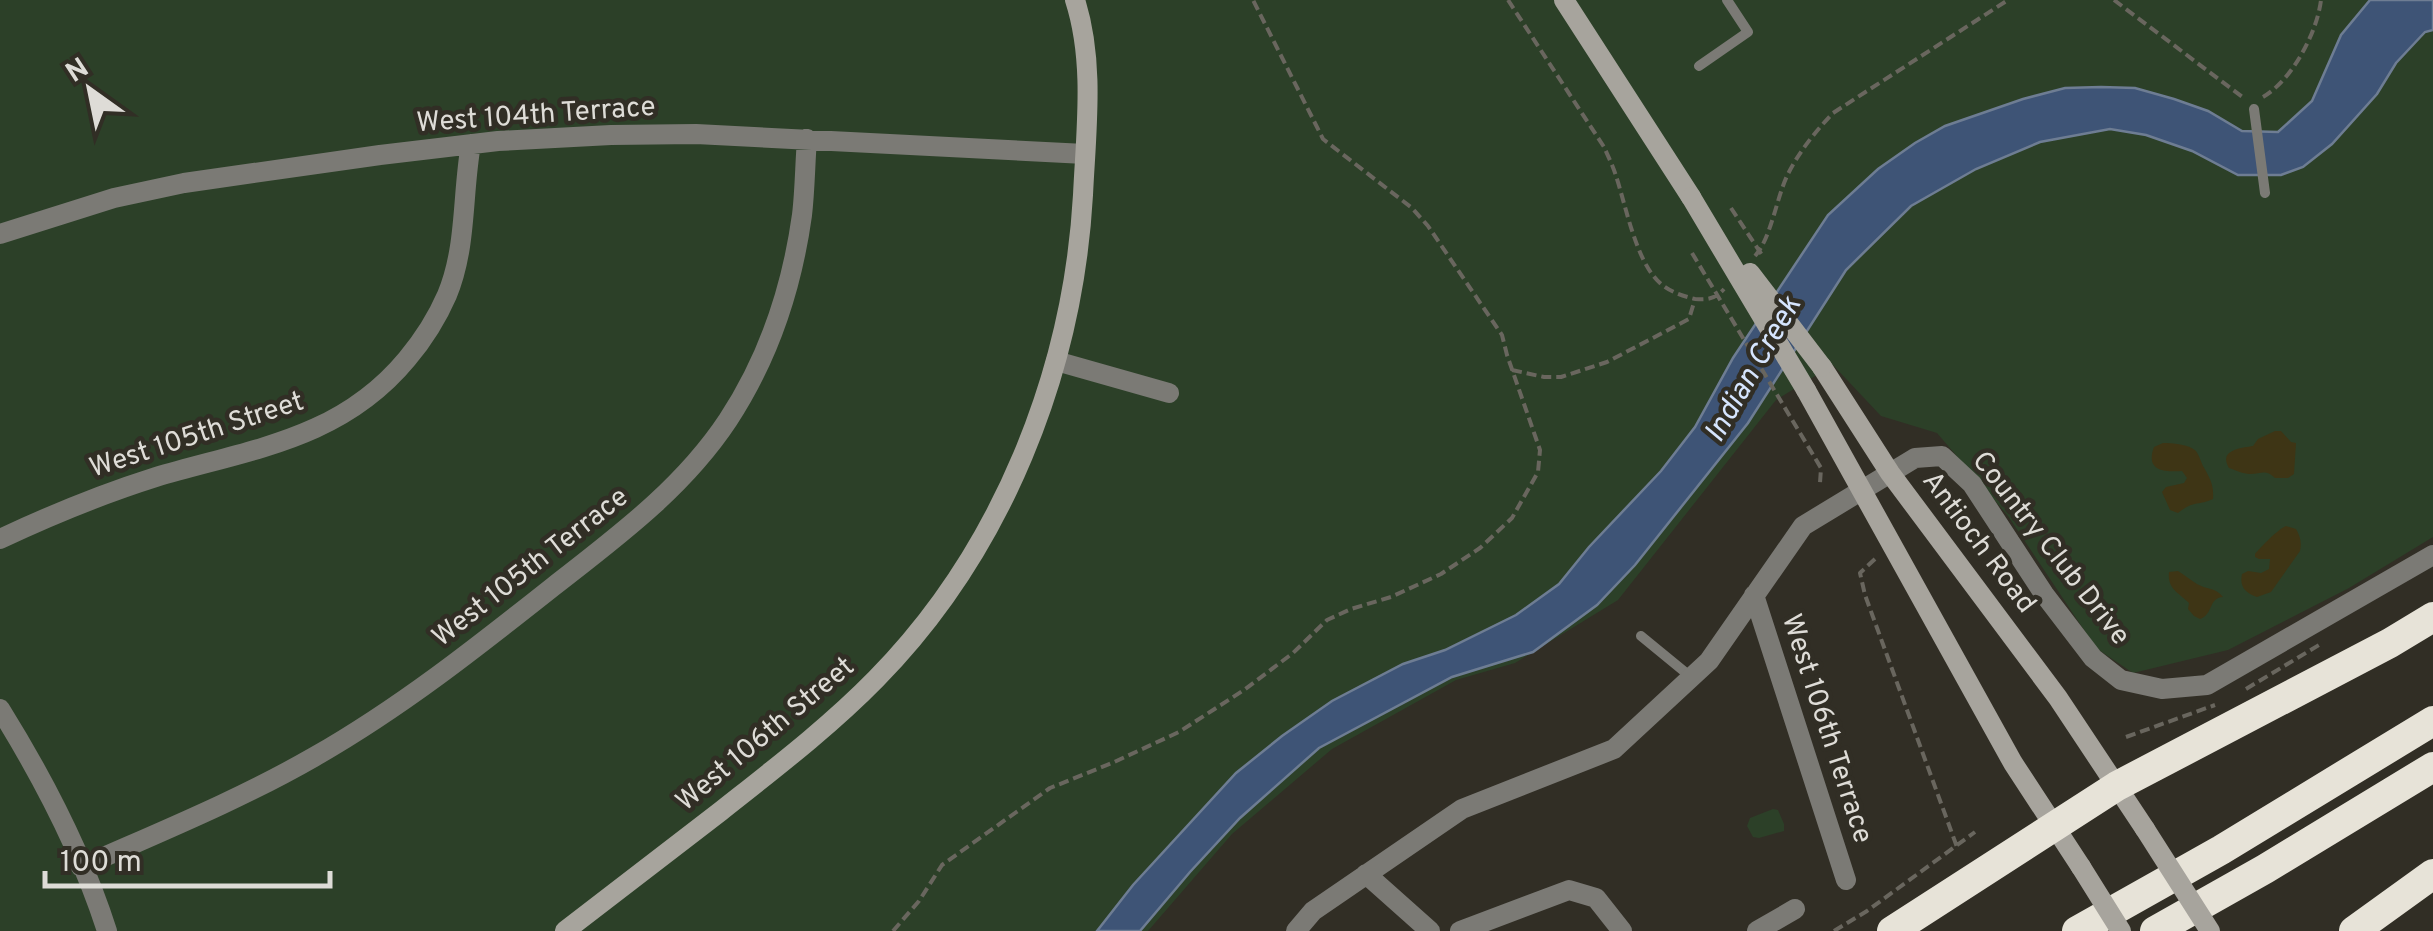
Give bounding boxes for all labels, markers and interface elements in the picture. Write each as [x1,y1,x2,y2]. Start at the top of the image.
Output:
north arrow [40,40,140,140]
text: N [60,51,96,92]
street label: West 104th Terrace [415,90,657,142]
water label: Indian Creek [1697,290,1811,450]
street label: West 105th Street [85,384,309,488]
street label: Country Club Drive [1963,445,2137,653]
street label: Antioch Road [1913,465,2043,621]
street label: West 105th Terrace [426,480,636,656]
street label: West 106th Terrace [1772,610,1880,848]
street label: West 106th Street [669,650,863,820]
scale bar [45,826,330,888]
text: 100 m [60,845,142,882]

